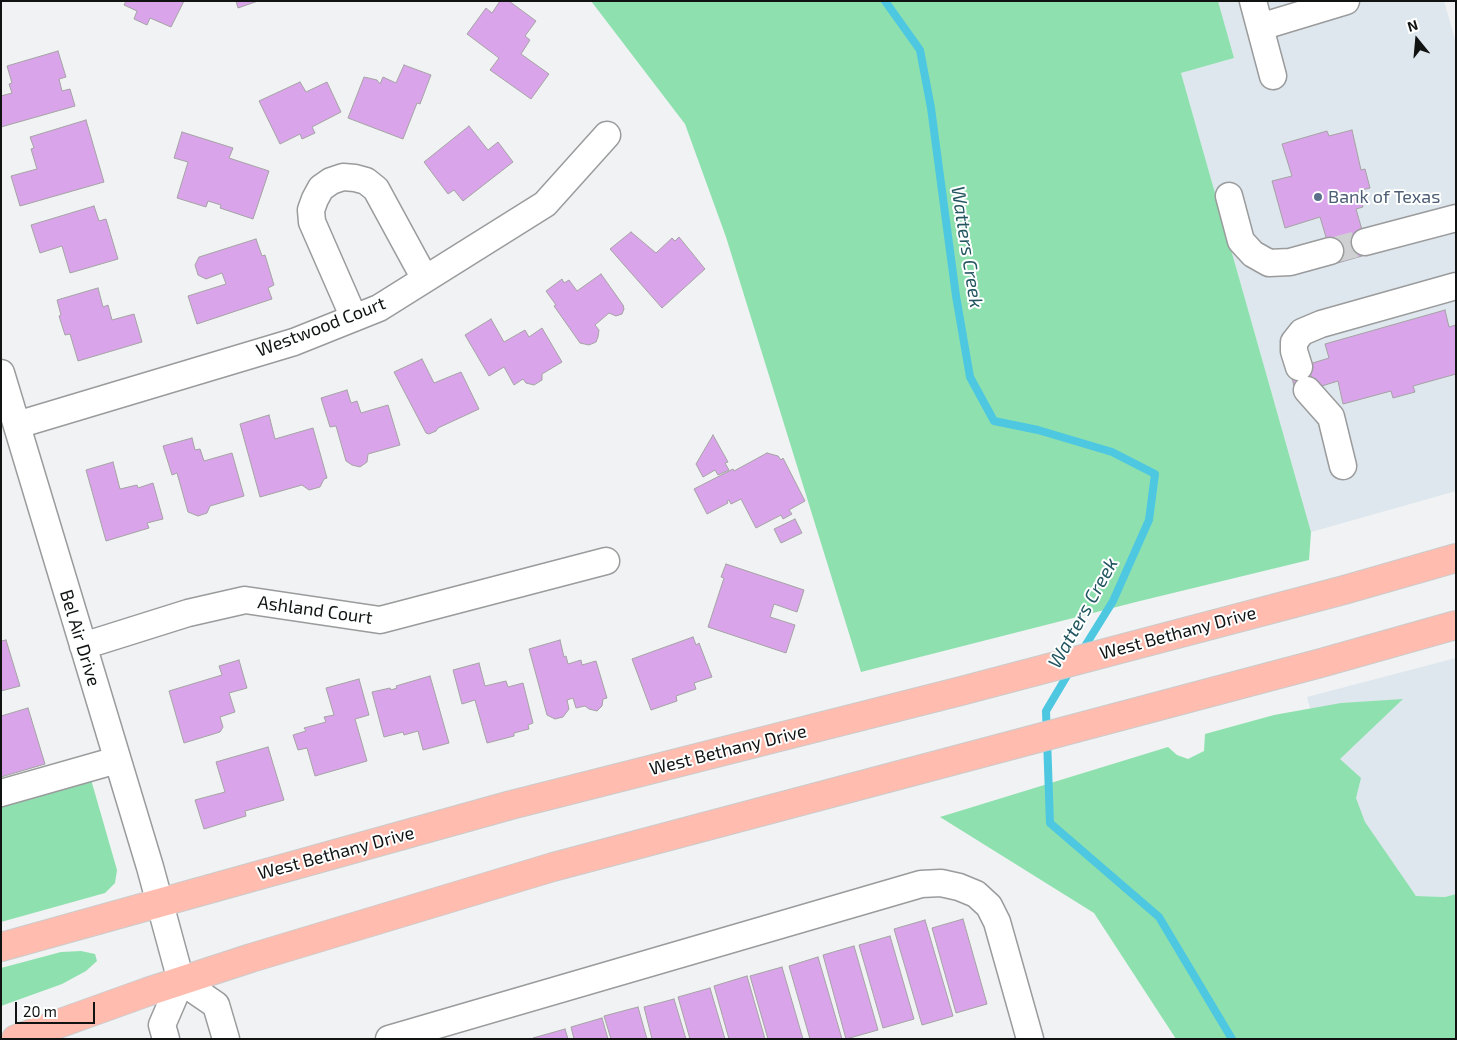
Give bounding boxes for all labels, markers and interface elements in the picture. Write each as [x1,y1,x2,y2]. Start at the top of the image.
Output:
north arrow [1392,15,1442,65]
text: N [1405,16,1420,35]
water label: Watters Creek [946,185,988,309]
place label: Bank of Texas [1328,186,1440,208]
marker: Bank of Texas [1312,191,1324,203]
street label: Westwood Court [253,292,389,362]
water label: Watters Creek [1043,554,1123,672]
street label: Bel Air Drive [55,587,105,689]
street label: Ashland Court [256,591,374,629]
street label: West Bethany Drive [1097,602,1259,664]
street label: West Bethany Drive [647,720,809,780]
street label: West Bethany Drive [255,822,417,884]
scale bar [18,992,98,1024]
text: 20 m [23,1002,57,1020]

